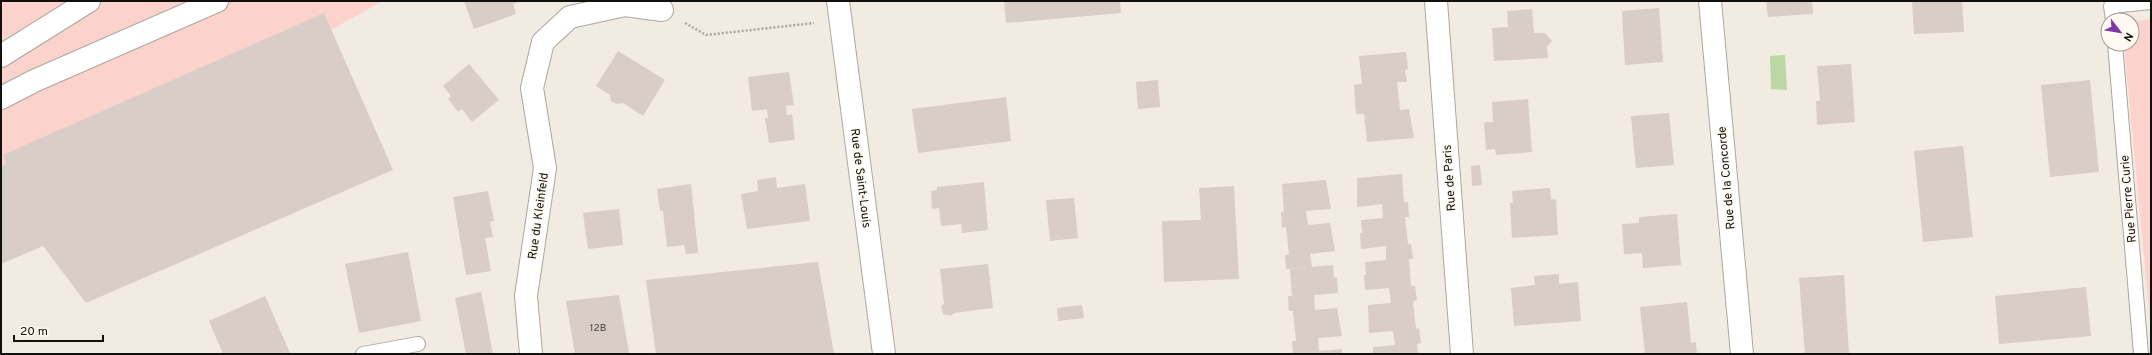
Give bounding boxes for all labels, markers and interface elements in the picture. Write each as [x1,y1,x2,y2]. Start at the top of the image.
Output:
north arrow [2100,12,2140,52]
text: N [2120,30,2136,44]
street label: Rue de la Concorde [1715,126,1739,230]
street label: Rue de Saint-Louis [846,127,874,229]
street label: Rue de Paris [1440,144,1460,212]
street label: Rue Pierre Curie [2117,154,2141,243]
street label: Rue du Kleinfeld [525,172,553,261]
scale bar [14,317,103,343]
house number: 12B [590,322,606,335]
text: 20 m [20,324,48,340]

